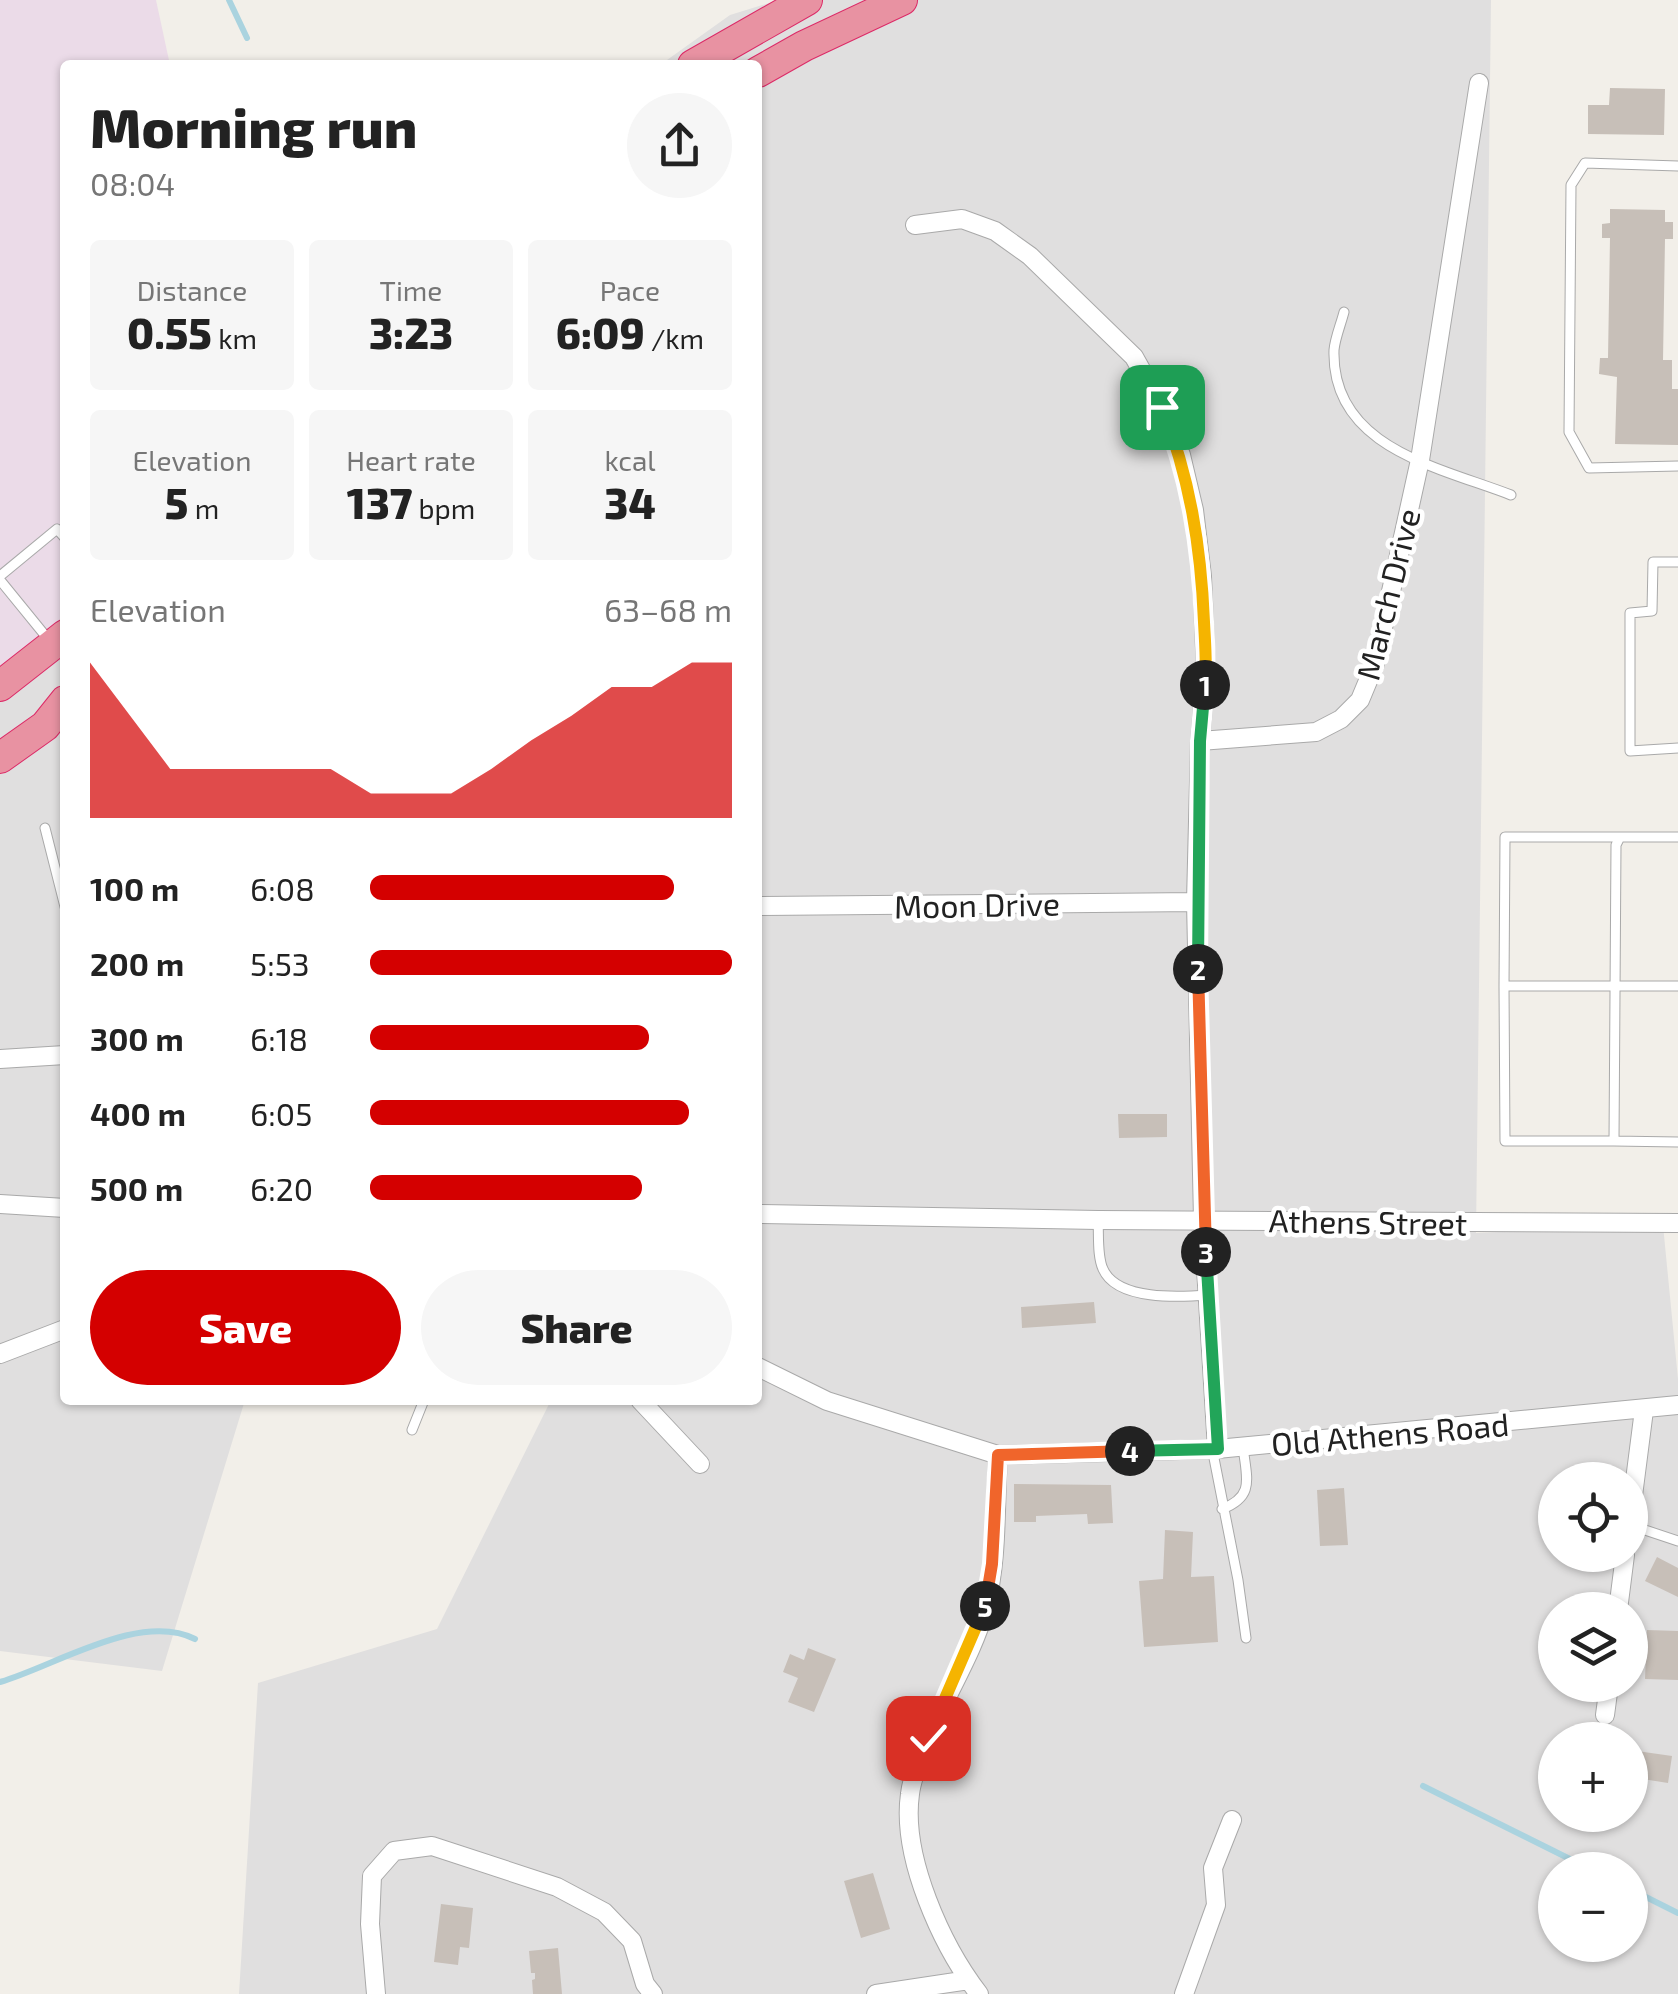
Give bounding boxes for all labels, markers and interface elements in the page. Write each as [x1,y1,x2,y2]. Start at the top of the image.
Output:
text: Morning run [90,93,418,159]
button: share [627,93,732,198]
text: 08:04 [90,164,175,202]
text: Distance [137,273,247,307]
text: Time [380,273,442,307]
text: Pace [600,273,660,307]
text: 0.55 [127,307,212,357]
text: 3:23 [369,307,453,357]
text: 6:09 [556,307,645,357]
text: km [212,321,257,355]
text: /km [645,321,704,355]
pin [1120,365,1205,450]
icon: arrive [1135,380,1190,435]
text: Elevation [133,443,251,477]
text: Heart rate [346,443,476,477]
text: kcal [604,443,656,477]
text: 5 [165,477,188,527]
text: 137 [347,477,412,527]
text: 34 [604,477,656,527]
text: m [188,491,219,525]
text: bpm [412,491,475,525]
street label: March Drive [1347,504,1427,684]
text: Elevation [90,590,226,628]
text: 63–68 m [604,590,732,628]
pin: 1 [1180,660,1230,710]
text: 1 [1199,668,1211,702]
text: 100 m [90,869,179,907]
text: 6:08 [250,869,315,907]
street label: Moon Drive [894,884,1060,924]
text: 200 m [90,944,184,982]
text: 5:53 [250,944,310,982]
pin: 2 [1173,944,1223,994]
text: 2 [1190,952,1206,986]
text: 300 m [90,1019,184,1057]
text: 6:18 [250,1019,308,1057]
text: 400 m [90,1094,186,1132]
text: 6:05 [250,1094,312,1132]
text: 500 m [90,1169,183,1207]
text: 6:20 [250,1169,313,1207]
street label: Athens Street [1268,1200,1468,1242]
pin: 3 [1181,1227,1231,1277]
text: 3 [1198,1235,1214,1269]
button: Save [90,1270,401,1385]
button: Share [421,1270,732,1385]
street label: Old Athens Road [1269,1404,1511,1462]
pin: 4 [1105,1426,1155,1476]
text: 4 [1121,1434,1139,1468]
map controls [1538,1462,1648,1962]
button: locate [1538,1462,1648,1572]
pin: 5 [960,1581,1010,1631]
text: 5 [977,1589,993,1623]
button: layers [1538,1592,1648,1702]
pin [886,1696,971,1781]
icon: check [901,1711,956,1766]
button: + [1538,1722,1648,1832]
button: − [1538,1852,1648,1962]

